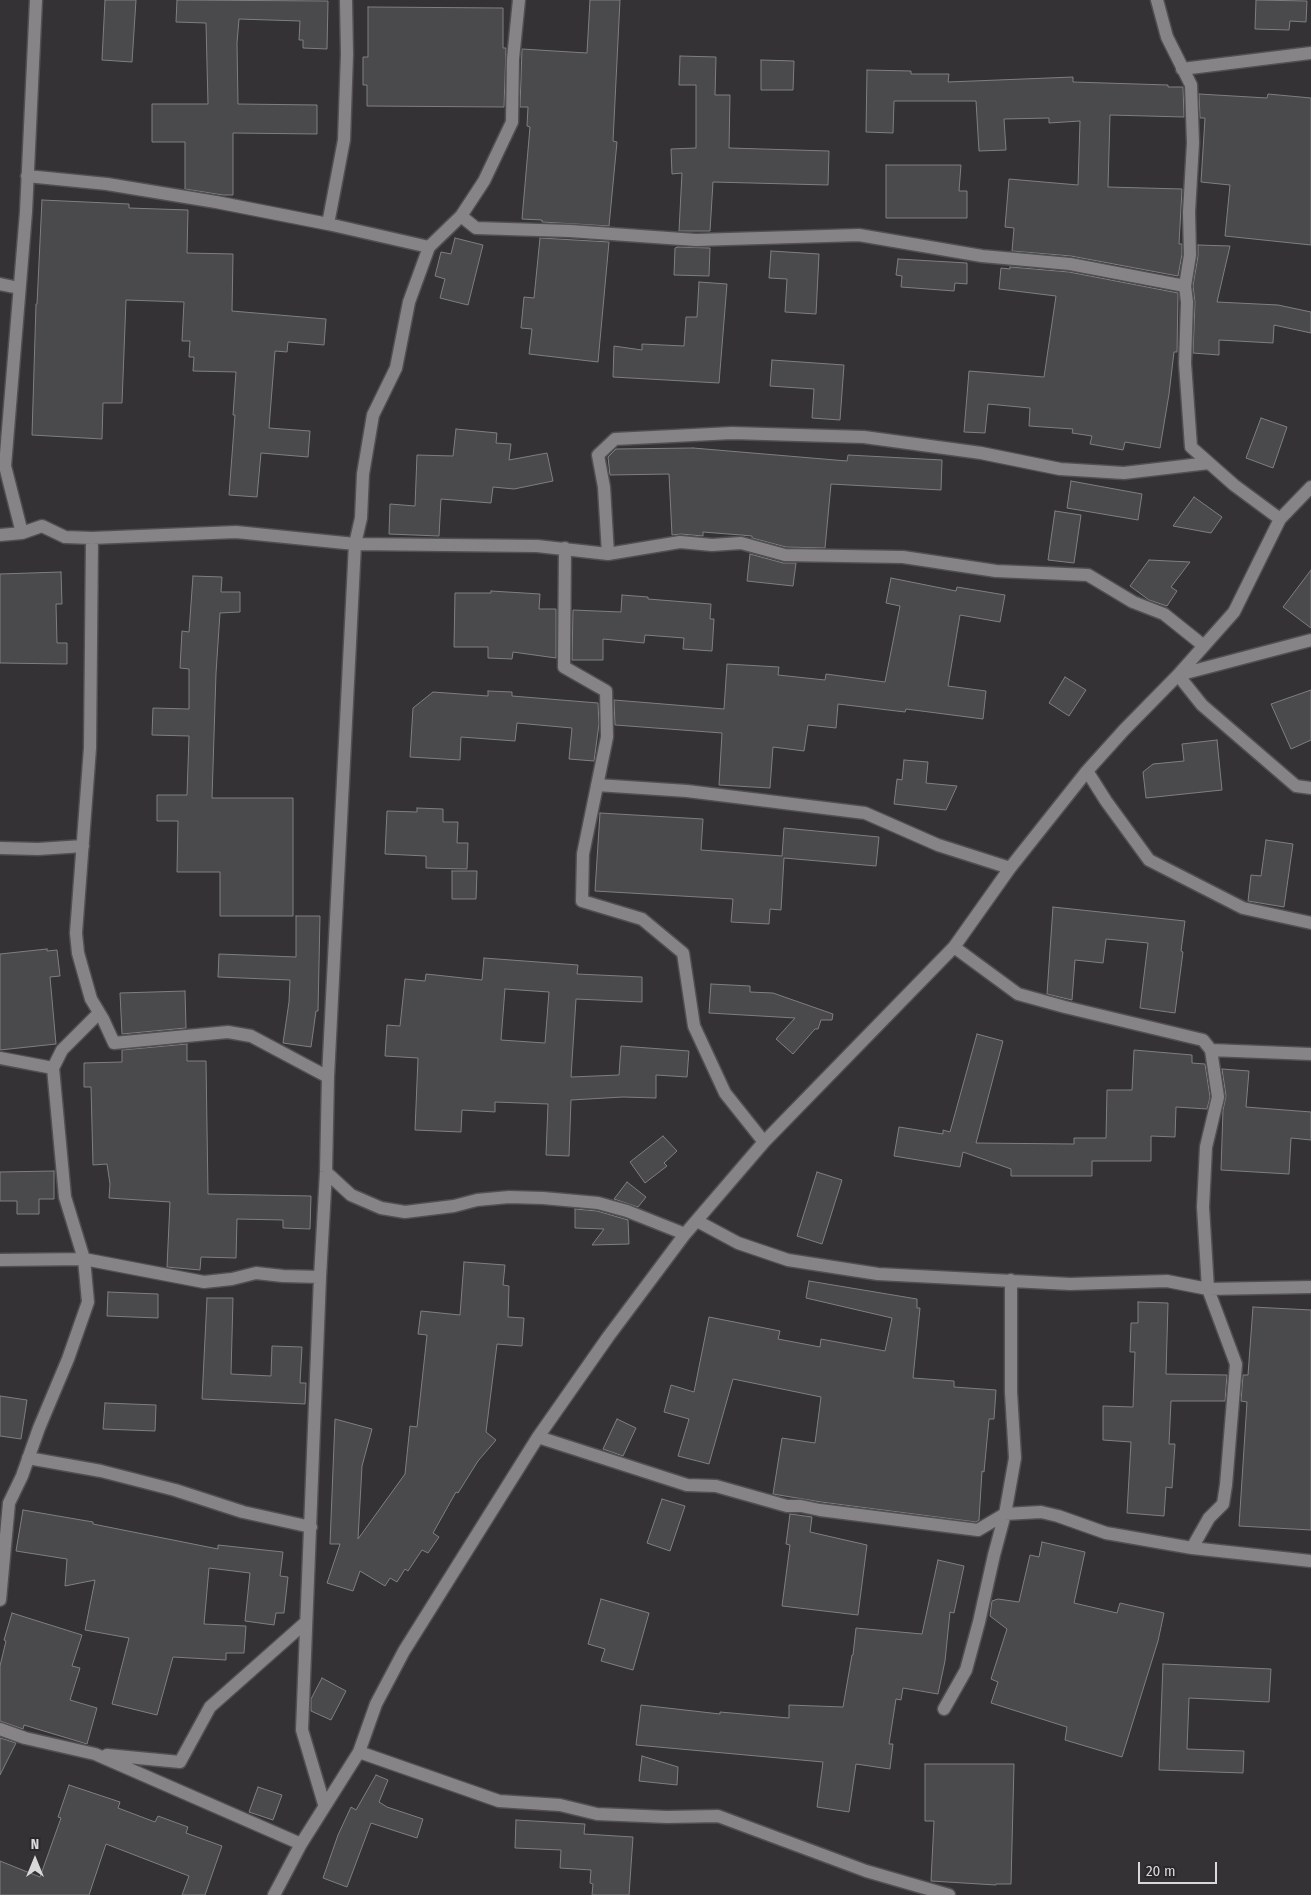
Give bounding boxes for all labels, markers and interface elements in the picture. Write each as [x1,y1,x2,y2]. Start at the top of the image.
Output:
north arrow [10,1835,60,1885]
text: N [31,1836,39,1853]
scale bar [1141,1852,1220,1884]
text: 20 m [1146,1862,1176,1880]

